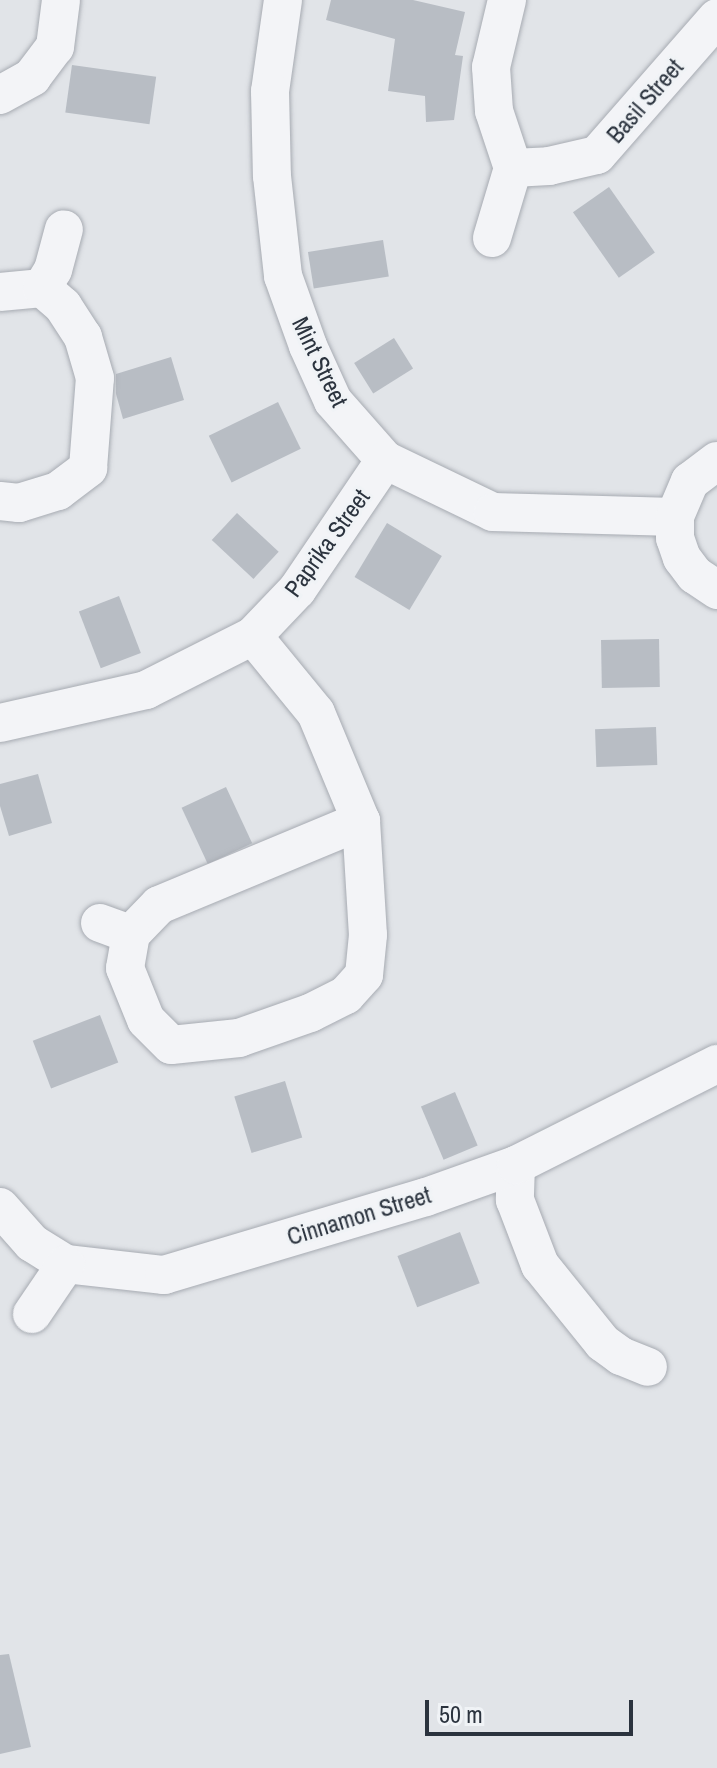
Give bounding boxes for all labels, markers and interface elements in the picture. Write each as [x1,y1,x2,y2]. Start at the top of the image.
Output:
street label: Basil Street [601,53,689,149]
street label: Mint Street [286,312,354,412]
street label: Paprika Street [278,484,376,602]
street label: Cinnamon Street [284,1180,434,1252]
scale bar [429,1684,637,1734]
text: 50 m [439,1698,483,1730]

